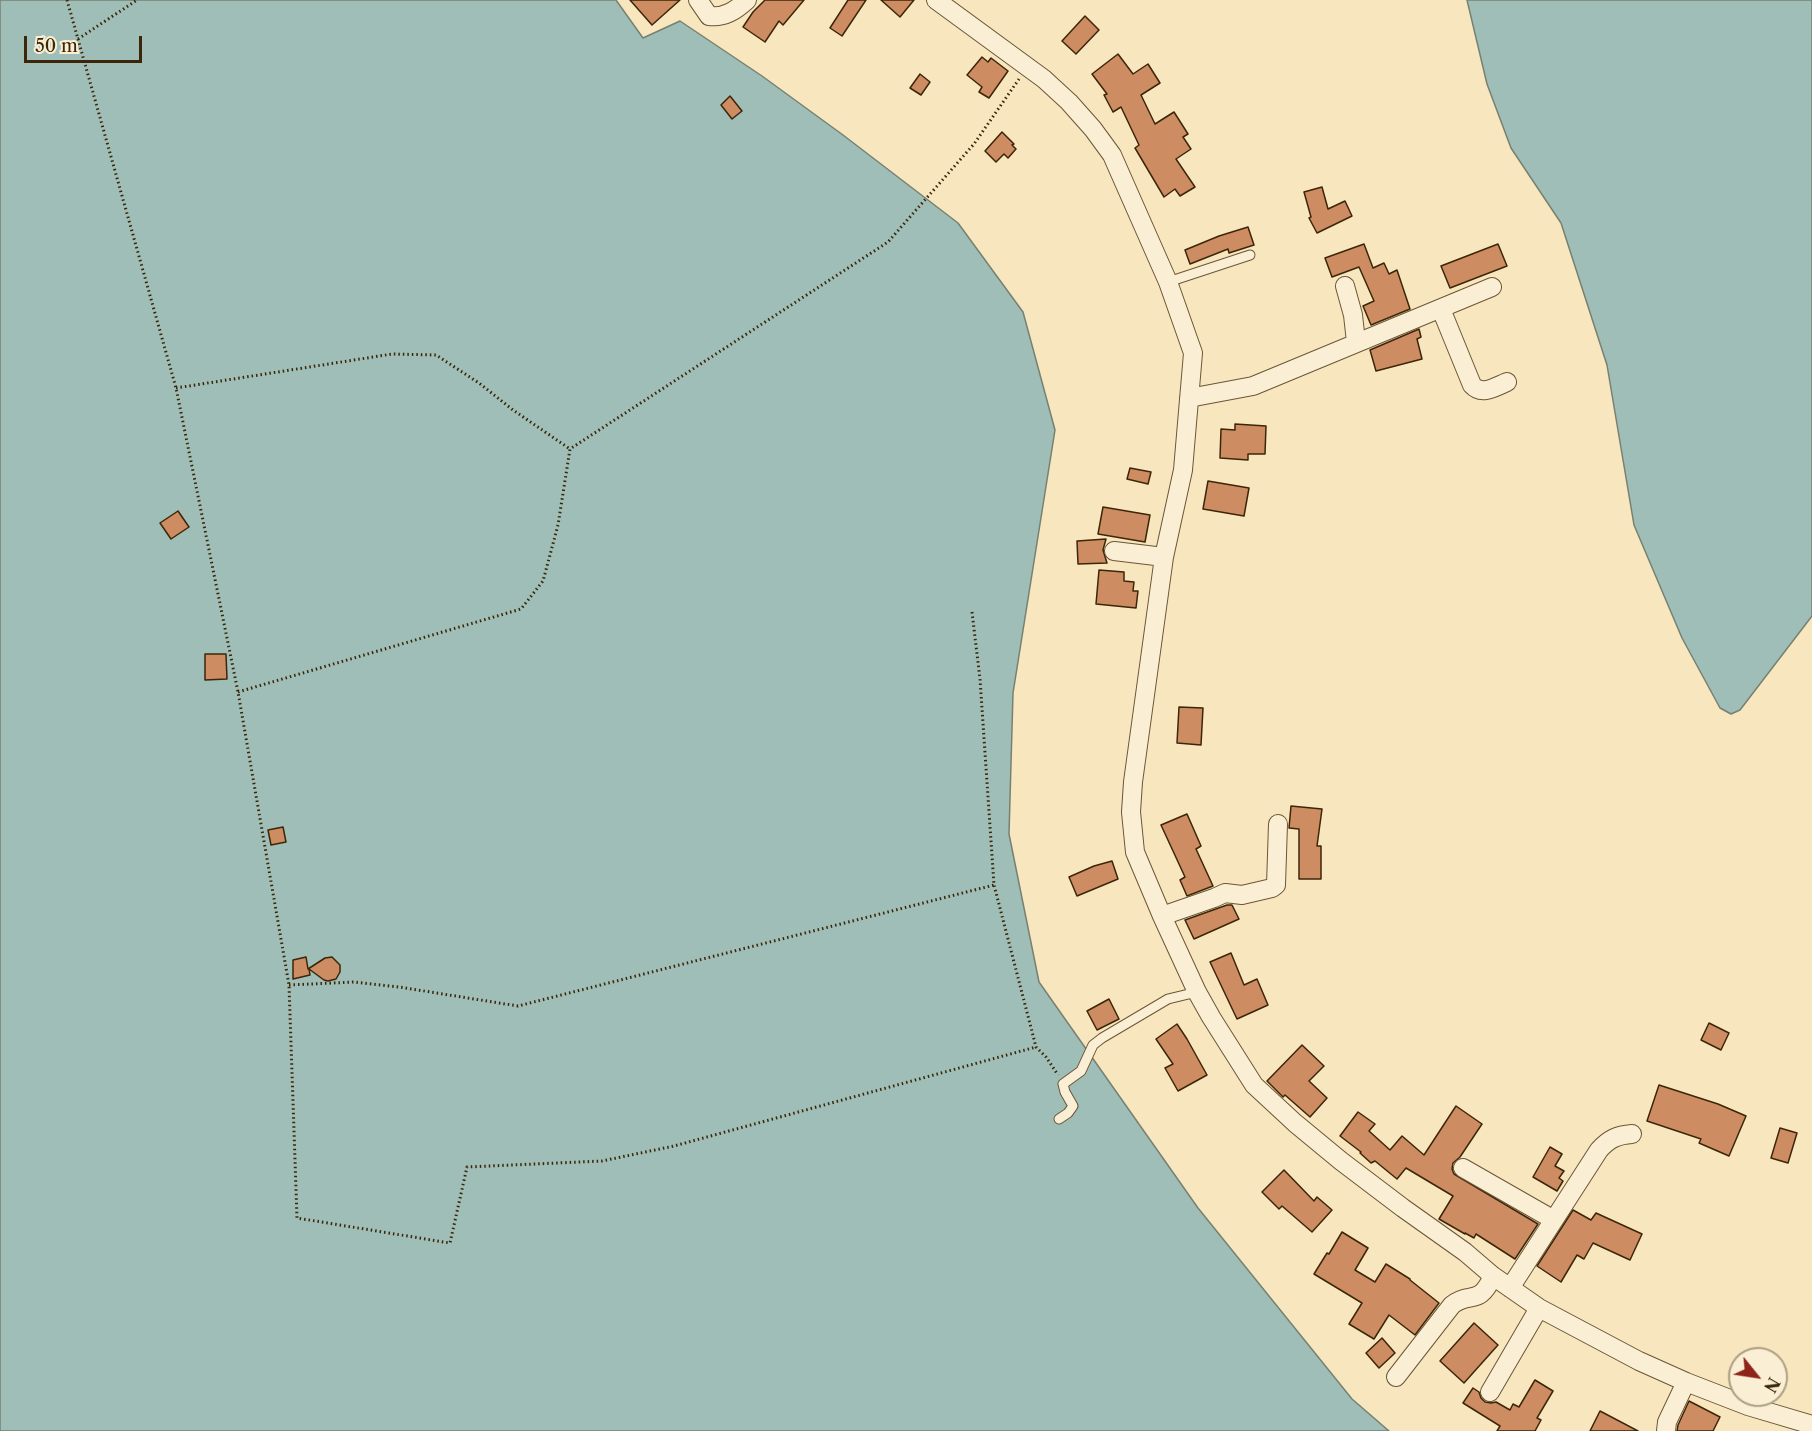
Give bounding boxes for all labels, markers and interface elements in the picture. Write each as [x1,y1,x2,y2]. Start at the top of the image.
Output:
scale bar [27,24,146,62]
text: 50 m [35,35,78,57]
north arrow [1728,1347,1788,1407]
text: N [1760,1374,1784,1396]

